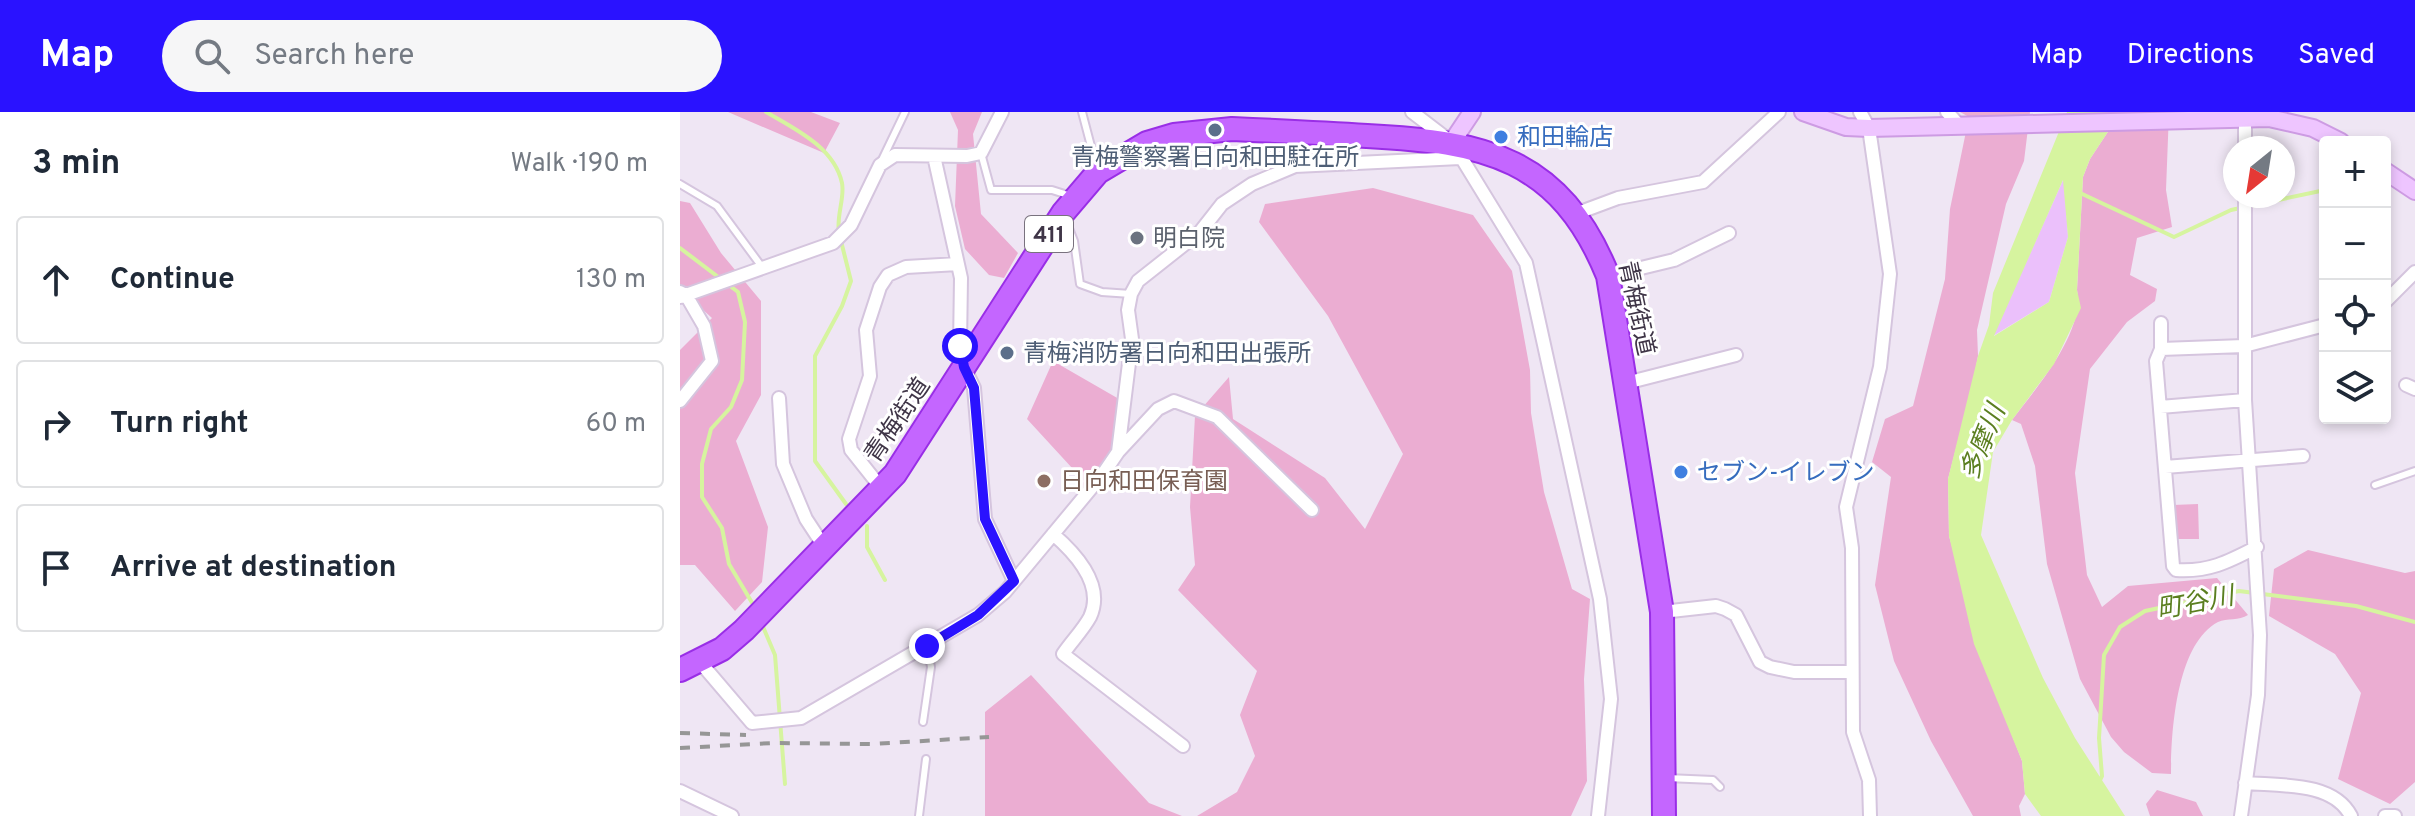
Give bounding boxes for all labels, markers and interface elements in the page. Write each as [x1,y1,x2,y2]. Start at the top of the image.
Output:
search box [162,20,722,92]
text: Map [40,32,114,81]
icon: search [190,34,234,78]
text: Search here [254,38,414,75]
text: Map [2030,38,2083,74]
text: Directions [2127,38,2254,74]
text: Saved [2298,38,2375,74]
marker: 青梅警察署日向和田駐在所 [1206,121,1224,139]
place label: 和田輪店 [1517,124,1613,154]
marker: 和田輪店 [1492,128,1510,146]
north arrow [2223,136,2295,208]
map controls [2319,136,2391,424]
button: + [2319,136,2391,208]
text: 3 min [32,143,120,186]
place label: 青梅警察署日向和田駐在所 [1071,144,1359,174]
text: Walk · 190 m [510,148,648,181]
button: − [2319,208,2391,280]
road number: 411 [1025,216,1073,252]
place label: 明白院 [1153,225,1225,255]
marker: 明白院 [1128,229,1146,247]
icon: ahead [34,258,78,302]
street label: 青梅街道 [1610,258,1660,358]
text: Continue [110,262,235,299]
text: 130 m [576,264,646,297]
button: locate [2319,280,2391,352]
route start [942,328,978,364]
place label: 青梅消防署日向和田出張所 [1023,340,1311,370]
marker: 青梅消防署日向和田出張所 [998,344,1016,362]
button: layers [2319,352,2391,424]
street label: 青梅街道 [859,373,938,469]
water label: 多摩川 [1954,398,2015,485]
icon: right [34,402,78,446]
text: Turn right [110,406,248,443]
text: 60 m [586,408,646,441]
place label: セブン-イレブン [1697,459,1875,489]
marker: セブン-イレブン [1672,463,1690,481]
place label: 日向和田保育園 [1060,468,1228,498]
marker: 日向和田保育園 [1035,472,1053,490]
icon: arrive [34,546,78,590]
text: Arrive at destination [110,550,396,587]
water label: 町谷川 [2154,580,2240,628]
route end [909,628,945,664]

